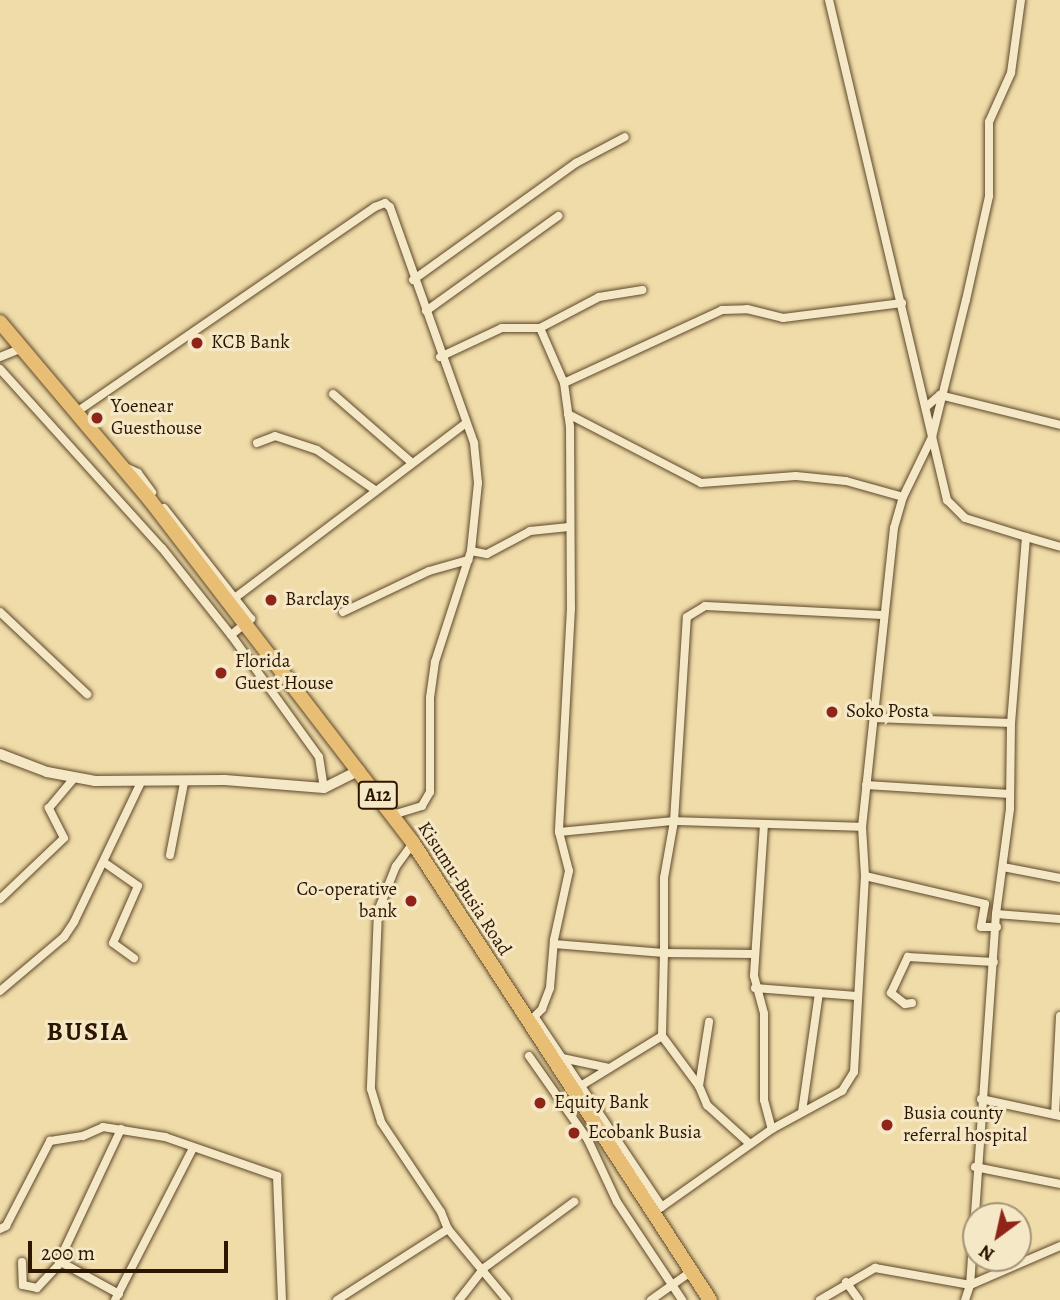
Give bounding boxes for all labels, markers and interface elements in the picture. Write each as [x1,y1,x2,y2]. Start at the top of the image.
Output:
place label: KCB Bank [211,332,290,354]
marker: KCB Bank [189,335,205,351]
place label: Yoenear Guesthouse [111,396,202,440]
marker: Yoenear Guesthouse [89,410,105,426]
place label: Barclays [285,589,350,611]
marker: Barclays [263,592,279,608]
place label: Florida Guest House [235,651,334,695]
marker: Florida Guest House [213,665,229,681]
place label: Soko Posta [846,701,929,723]
marker: Soko Posta [824,704,840,720]
road number: A12 [357,780,399,810]
street label: Kisumu-Busia Road [412,818,516,960]
place label: Co-operative bank [297,879,397,923]
marker: Co-operative bank [403,893,419,909]
district label: BUSIA [47,1016,129,1048]
place label: Equity Bank [554,1092,649,1114]
marker: Equity Bank [532,1095,548,1111]
place label: Busia county referral hospital [903,1103,1027,1147]
marker: Busia county referral hospital [877,1115,897,1135]
place label: Ecobank Busia [588,1122,702,1144]
marker: Ecobank Busia [566,1125,582,1141]
north arrow [962,1202,1032,1272]
scale bar [32,1226,231,1270]
text: N [974,1238,1000,1268]
text: 200 m [41,1239,95,1267]

